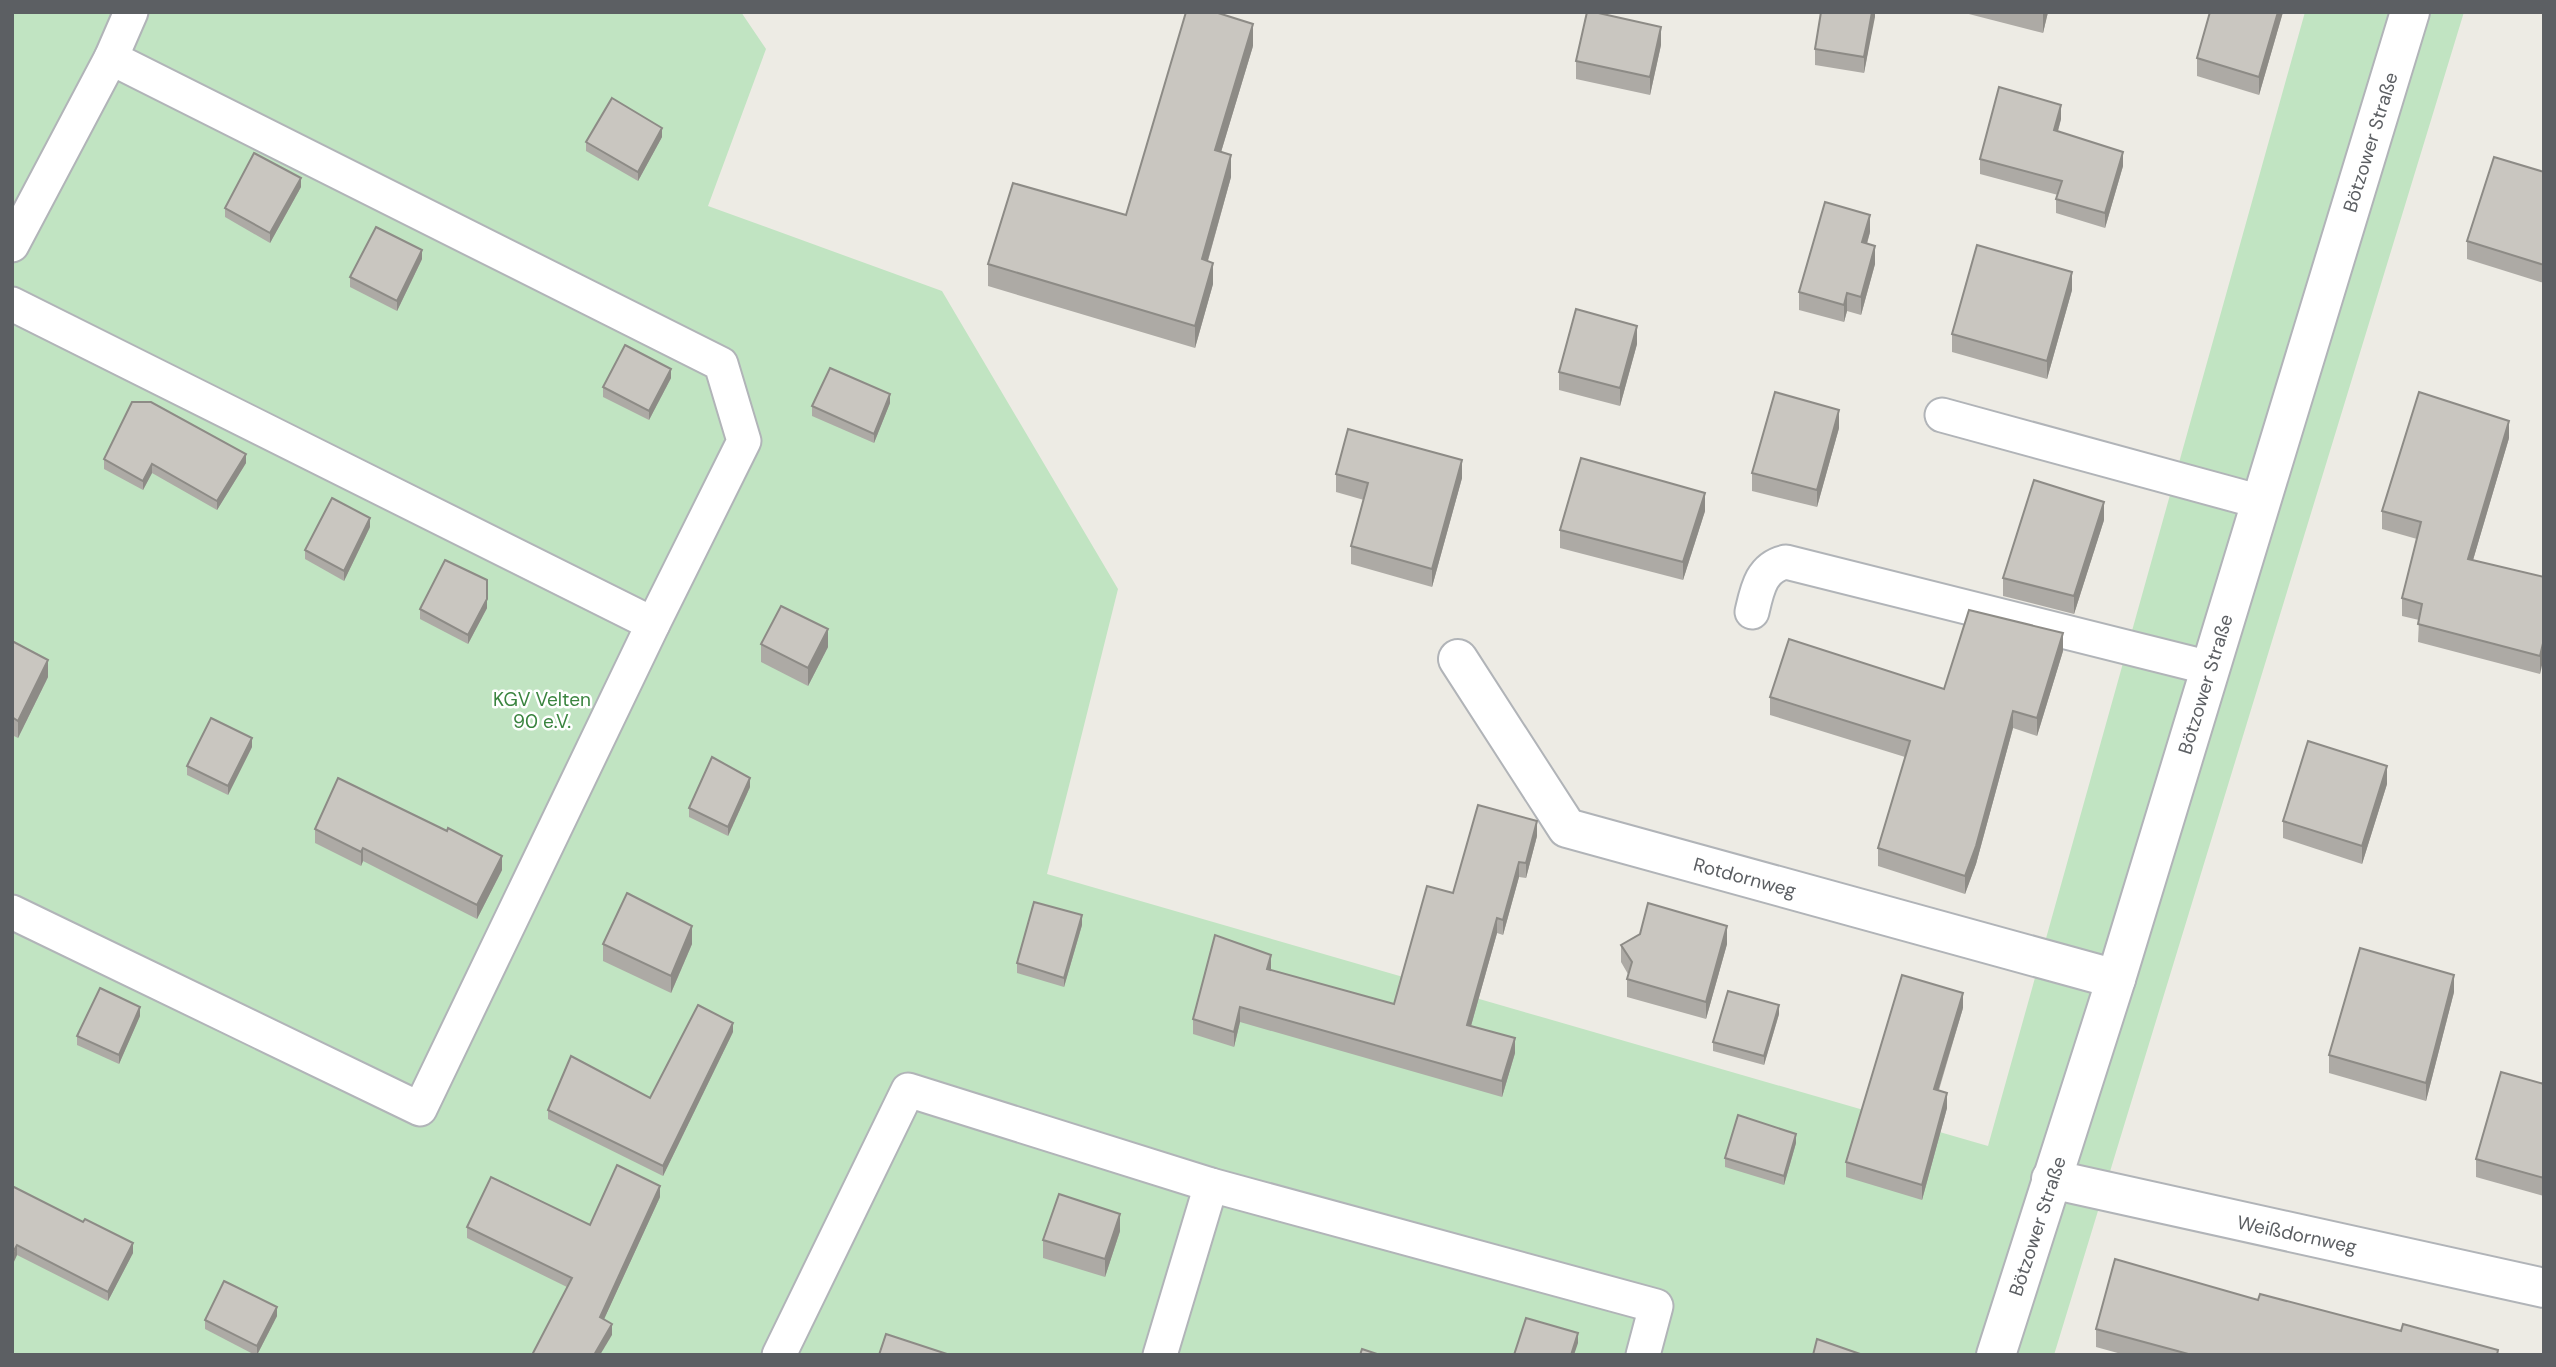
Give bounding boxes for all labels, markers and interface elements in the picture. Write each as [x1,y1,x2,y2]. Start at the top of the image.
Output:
street label: Bötzower Straße [2337,69,2404,215]
street label: Bötzower Straße [2172,611,2239,757]
park label: KGV Velten 90 e.V. [493,687,591,734]
street label: Rotdornweg [1691,852,1799,903]
street label: Bötzower Straße [2003,1153,2072,1299]
street label: Weißdornweg [2235,1210,2359,1259]

